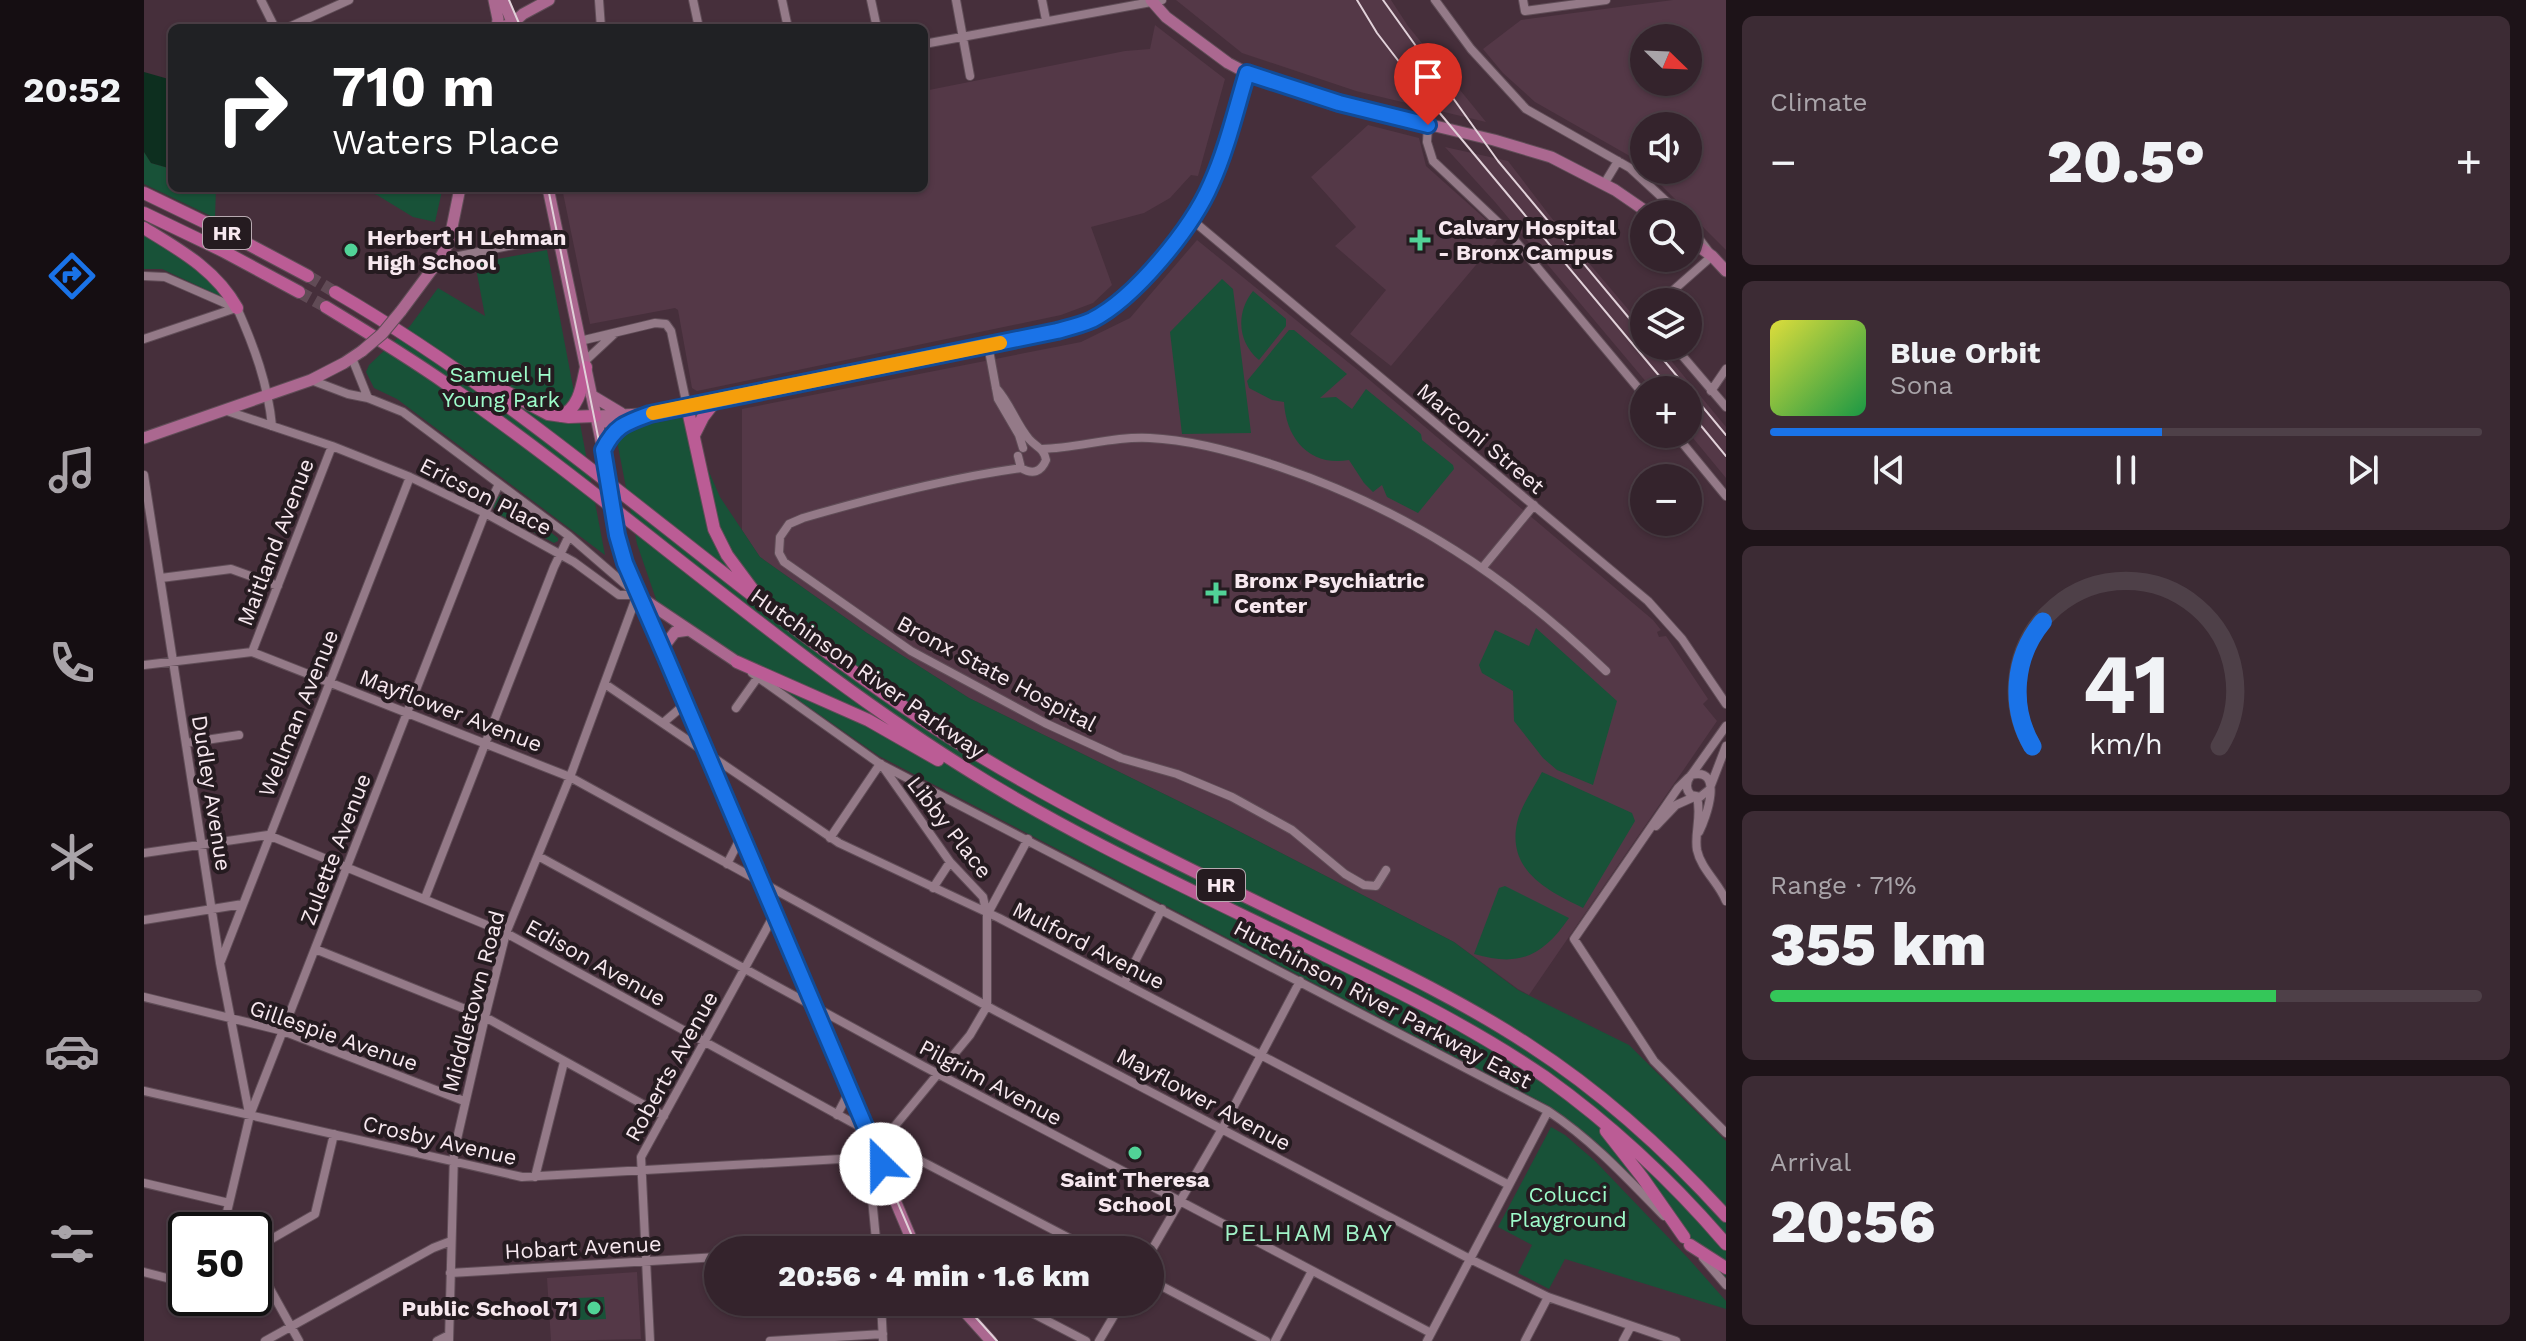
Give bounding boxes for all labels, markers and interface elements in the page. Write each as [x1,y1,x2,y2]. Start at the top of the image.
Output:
north arrow [1630,24,1702,96]
map controls [1630,24,1702,536]
pin [1394,43,1462,125]
text: 710 m [332,54,495,120]
icon: arrive [1406,55,1450,99]
icon: right [200,56,304,160]
text: 20:52 [23,69,121,111]
text: Climate [1770,87,1868,117]
button: sound [1630,112,1702,184]
text: Waters Place [332,121,560,163]
text: 20.5° [2047,126,2205,197]
text: − [1770,136,1797,188]
text: + [2455,136,2482,188]
button: search [1630,200,1702,272]
place label: Calvary Hospital - Bronx Campus [1438,215,1617,265]
road number: HR [203,217,251,249]
place label: Herbert H Lehman High School [367,225,566,275]
marker: Calvary Hospital - Bronx Campus [1409,229,1431,251]
marker: Herbert H Lehman High School [342,241,360,259]
icon: directions [44,248,100,304]
button: layers [1630,288,1702,360]
text: Blue Orbit [1890,335,2040,370]
park label: Samuel H Young Park [442,362,560,412]
text: Sona [1890,370,1953,400]
button: + [1630,376,1702,448]
street label: Marconi Street [1412,378,1549,499]
icon: music [44,442,100,498]
icon: previous [1867,448,1911,492]
icon: pause [2104,448,2148,492]
icon: next [2341,448,2385,492]
street label: Ericson Place [416,452,556,540]
street label: Maitland Avenue [232,455,319,629]
button: − [1630,464,1702,536]
place label: Bronx Psychiatric Center [1234,568,1425,618]
marker: Bronx Psychiatric Center [1205,582,1227,604]
street label: Hutchinson River Parkway [746,583,990,764]
street label: Bronx State Hospital [893,610,1101,737]
street label: Wellman Avenue [254,626,343,800]
icon: phone [44,635,100,691]
text: 41 [2082,635,2170,732]
street label: Mayflower Avenue [356,664,546,757]
street label: Dudley Avenue [187,713,236,873]
text: km/h [2089,727,2163,761]
street label: Zulette Avenue [295,770,376,928]
street label: Libby Place [902,771,997,883]
icon: climate [44,829,100,885]
road number: HR [1197,869,1245,901]
text: Range · 71% [1770,870,1916,900]
street label: Mulford Avenue [1009,896,1169,995]
street label: Middletown Road [437,908,510,1094]
text: 355 km [1770,909,1986,980]
street label: Edison Avenue [521,914,670,1011]
street label: Hutchinson River Parkway East [1230,915,1536,1094]
street label: Roberts Avenue [620,987,723,1146]
street label: Gillespie Avenue [246,995,421,1076]
icon: car [44,1023,100,1079]
street label: Pilgrim Avenue [915,1034,1066,1131]
street label: Mayflower Avenue [1112,1043,1295,1156]
street label: Crosby Avenue [360,1111,519,1170]
position arrow [839,1122,923,1206]
marker: Saint Theresa School [1126,1144,1144,1162]
text: Arrival [1770,1147,1851,1177]
place label: Saint Theresa School [1060,1167,1210,1217]
park label: Colucci Playground [1509,1182,1627,1232]
text: 20:56 [1770,1186,1935,1257]
speed limit sign: 50 [168,1212,272,1316]
icon: filters [44,1216,100,1272]
district label: PELHAM BAY [1224,1219,1394,1247]
street label: Hobart Avenue [504,1231,662,1264]
text: 20:56 · 4 min · 1.6 km [778,1258,1090,1293]
place label: Public School 71 [401,1296,578,1321]
marker: Public School 71 [585,1299,603,1317]

